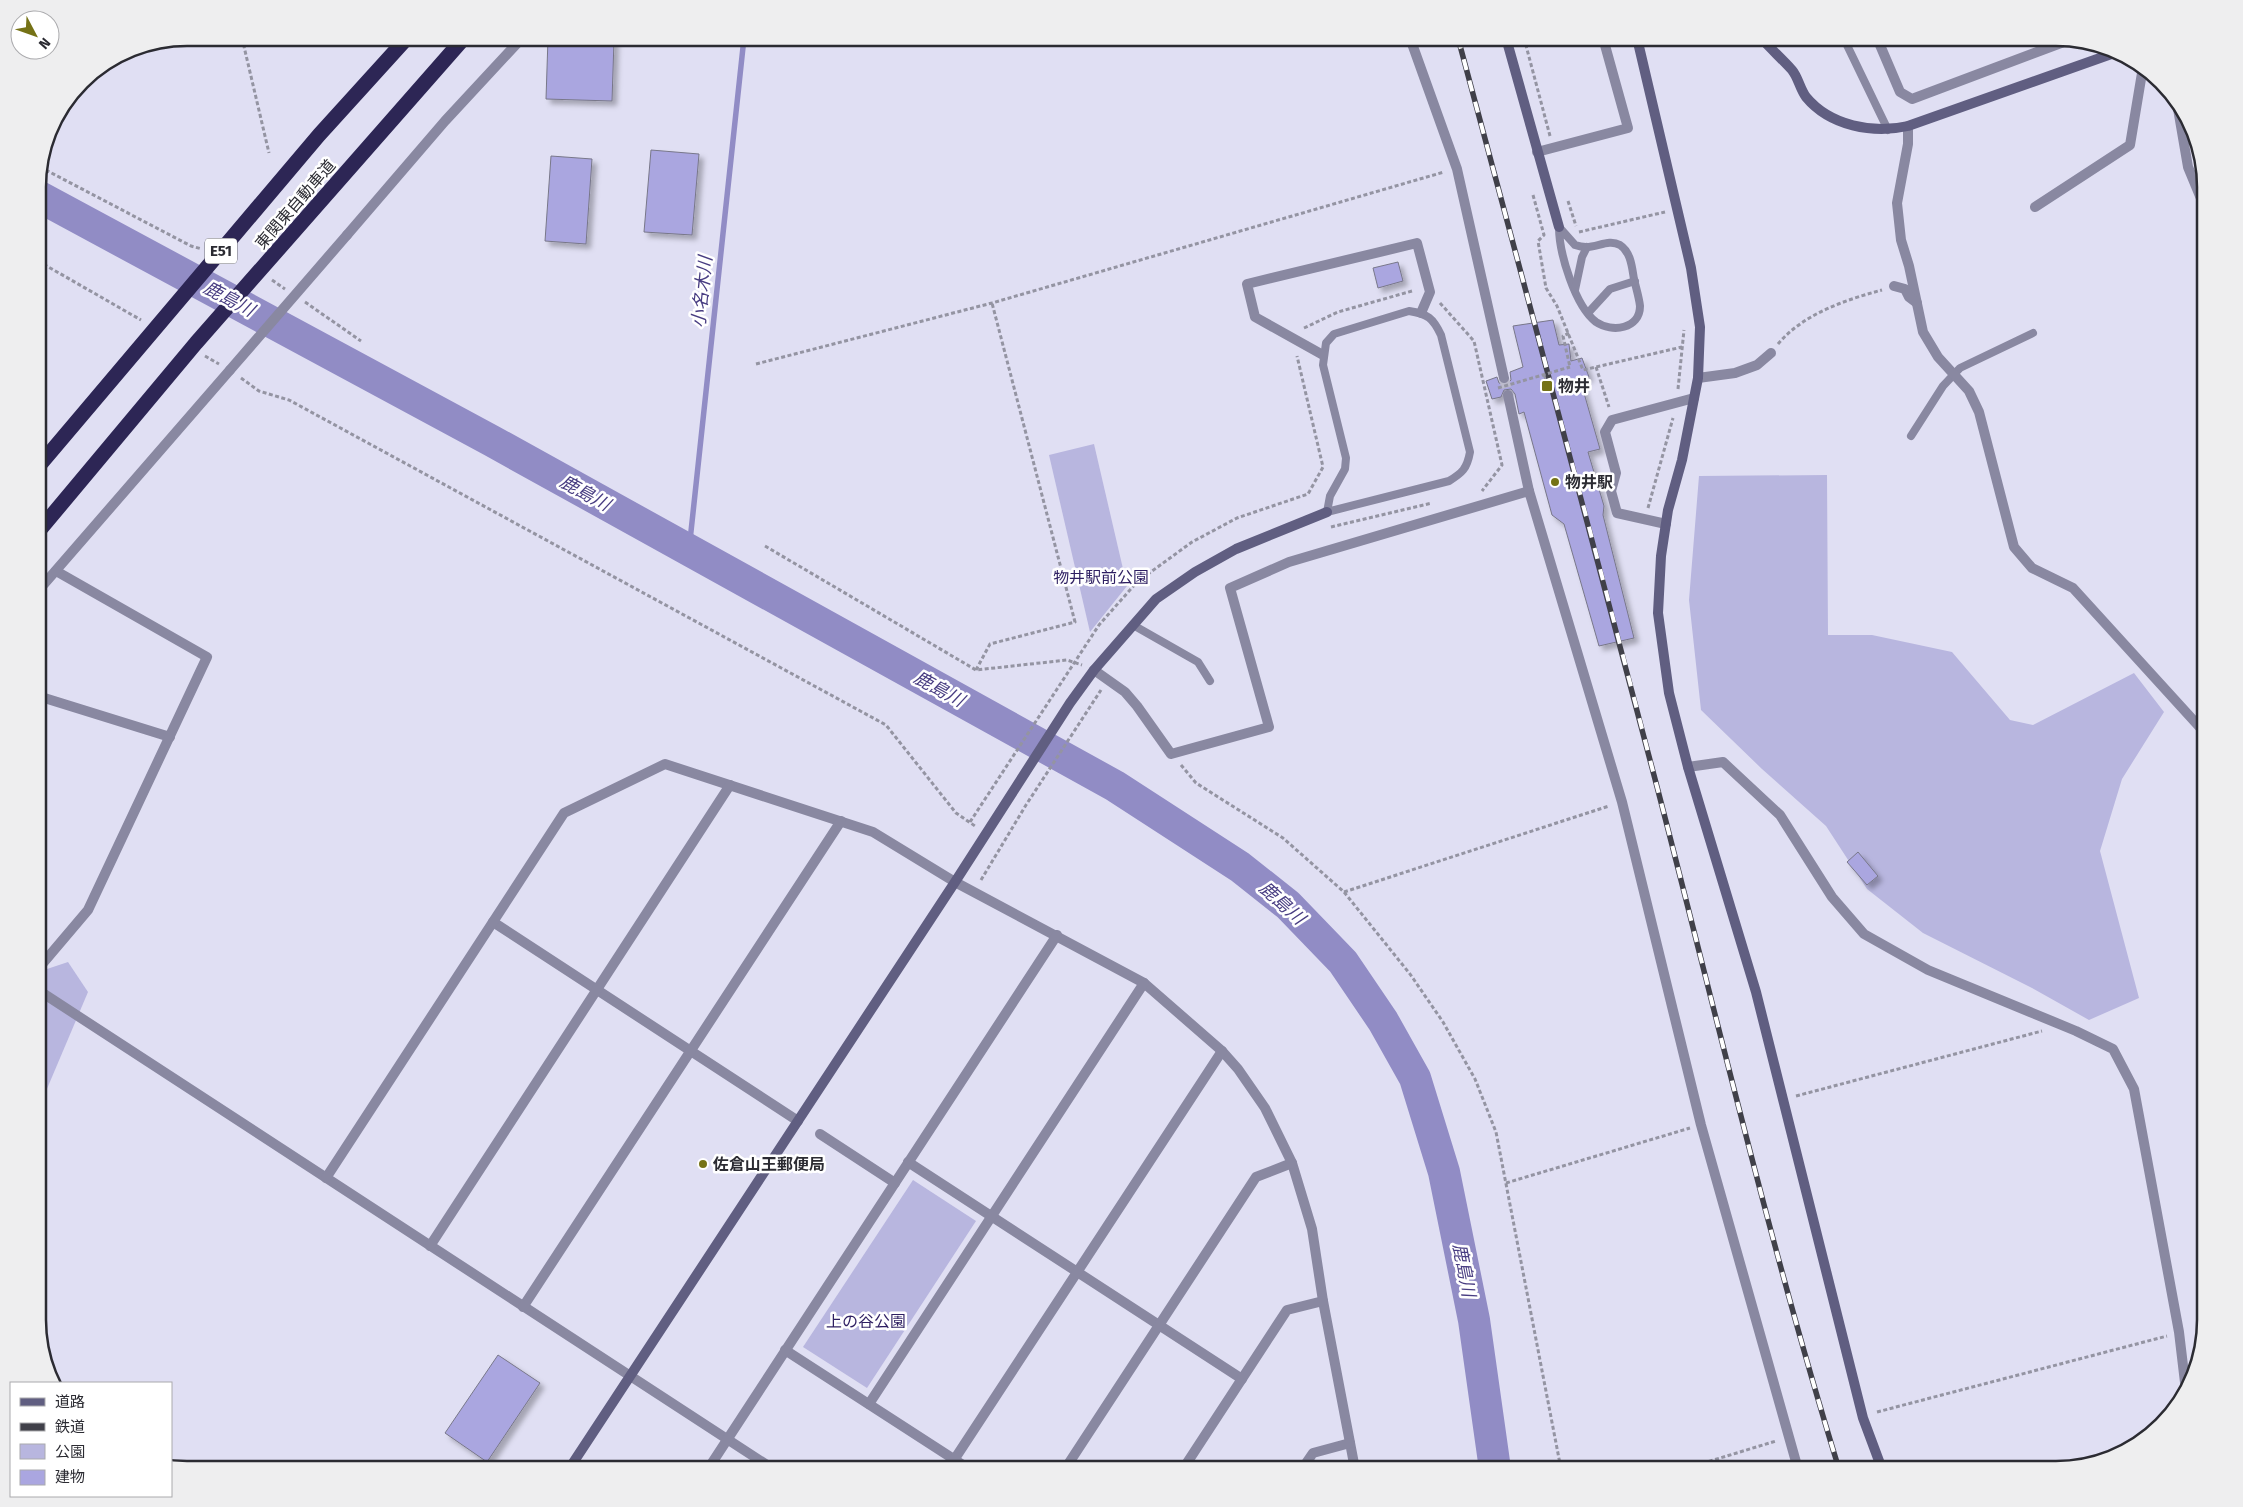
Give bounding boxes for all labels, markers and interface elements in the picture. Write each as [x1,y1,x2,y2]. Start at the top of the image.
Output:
north arrow [10,10,60,60]
text: N [35,34,54,52]
street label: 東関東自動車道 [251,156,339,253]
road number: E51 [205,238,237,264]
water label: 小名木川 [687,253,717,329]
water label: 鹿島川 [200,277,260,322]
place label: 物井 [1558,377,1590,396]
marker: 物井 [1540,379,1554,393]
water label: 鹿島川 [556,470,616,517]
place label: 物井駅 [1565,473,1613,492]
marker: 物井駅 [1549,476,1561,488]
park label: 物井駅前公園 [1053,568,1149,587]
water label: 鹿島川 [910,666,970,713]
water label: 鹿島川 [1255,877,1311,931]
place label: 佐倉山王郵便局 [712,1155,825,1174]
marker: 佐倉山王郵便局 [697,1158,709,1170]
water label: 鹿島川 [1448,1241,1480,1301]
park label: 上の谷公園 [826,1312,906,1331]
legend [10,1382,172,1497]
text: 道路 [55,1393,85,1411]
text: 鉄道 [55,1418,85,1436]
text: 公園 [55,1443,85,1461]
text: 建物 [55,1468,85,1486]

